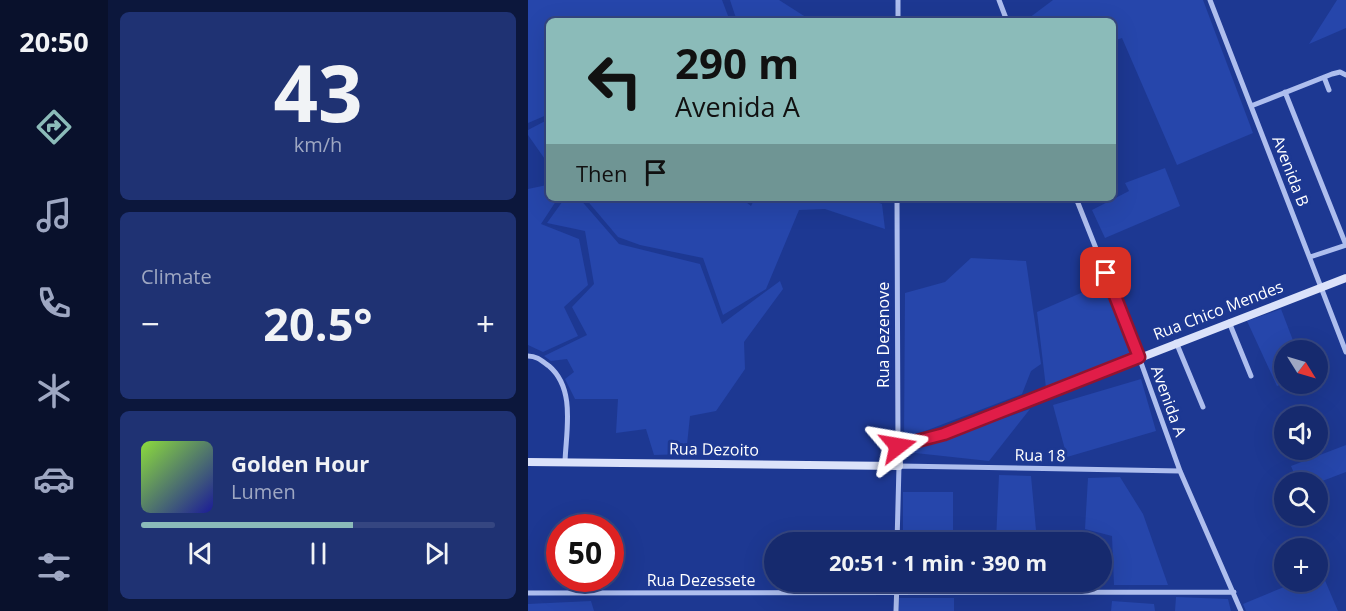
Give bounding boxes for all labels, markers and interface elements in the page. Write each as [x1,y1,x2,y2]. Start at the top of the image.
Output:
text: 20:50 [19,23,89,60]
text: 290 m [675,34,799,91]
text: 43 [273,39,363,145]
icon: left [576,42,654,120]
text: Avenida A [675,88,800,125]
icon: directions [33,106,75,148]
text: km/h [294,131,342,158]
street label: Avenida B [1267,132,1315,210]
icon: arrive [639,156,672,189]
text: Then [576,158,627,188]
icon: music [33,194,75,236]
pin [1080,247,1131,298]
icon: arrive [1089,256,1122,289]
text: Climate [141,263,212,290]
street label: Rua Chico Mendes [1150,275,1286,345]
icon: phone [33,282,75,324]
street label: Rua Dezenove [872,282,894,388]
text: 20.5° [263,293,373,354]
text: − [141,301,160,346]
text: + [476,301,495,346]
north arrow [1274,340,1328,394]
map controls [1274,340,1328,592]
street label: Avenida A [1146,363,1192,440]
icon: climate [33,370,75,412]
button: sound [1274,406,1328,460]
position arrow [866,414,930,478]
street label: Rua Dezoito [669,437,759,461]
street label: Rua 18 [1014,444,1066,466]
text: Golden Hour [231,448,369,478]
icon: car [33,458,75,500]
button: search [1274,472,1328,526]
text: Lumen [231,478,296,505]
speed limit sign: 50 [546,514,624,592]
icon: previous [184,537,217,570]
icon: pause [302,537,335,570]
icon: next [420,537,453,570]
button: + [1274,538,1328,592]
icon: filters [33,546,75,588]
text: 20:51 · 1 min · 390 m [829,547,1047,577]
street label: Rua Dezessete [647,569,755,591]

